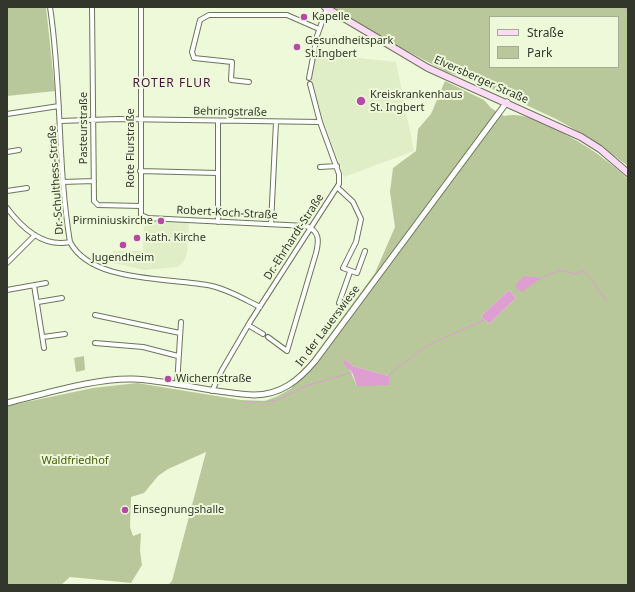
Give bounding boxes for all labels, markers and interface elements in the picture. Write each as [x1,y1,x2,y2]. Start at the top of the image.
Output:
place label: Kapelle [312,10,350,24]
marker: Kapelle [299,12,309,22]
legend [489,16,619,68]
text: Straße [527,24,564,41]
place label: Gesundheitspark St.Ingbert [305,34,393,60]
marker: Gesundheitspark St.Ingbert [292,42,302,52]
text: Park [527,44,552,61]
street label: Elversberger Straße [432,53,530,107]
district label: ROTER FLUR [132,77,212,91]
place label: Kreiskrankenhaus St. Ingbert [370,88,463,114]
street label: Pasteurstraße [77,92,91,164]
marker: Kreiskrankenhaus St. Ingbert [355,95,367,107]
street label: Behringstraße [193,105,267,119]
street label: Rote Flurstraße [124,108,138,188]
street label: Dr.-Schulthess-Straße [46,125,66,235]
street label: Dr.-Ehrhardt-Straße [261,191,327,283]
street label: Robert-Koch-Straße [176,204,278,222]
place label: Pirminiuskirche [73,214,153,228]
marker: Pirminiuskirche [156,216,166,226]
place label: kath. Kirche [145,231,206,245]
marker: kath. Kirche [132,233,142,243]
marker: Jugendheim [118,240,128,250]
place label: Jugendheim [92,251,154,265]
street label: In der Lauerswiese [293,283,363,369]
place label: Wichernstraße [176,372,252,386]
marker: Wichernstraße [163,374,173,384]
park label: Waldfriedhof [41,454,109,468]
place label: Einsegnungshalle [133,503,224,517]
marker: Einsegnungshalle [120,505,130,515]

